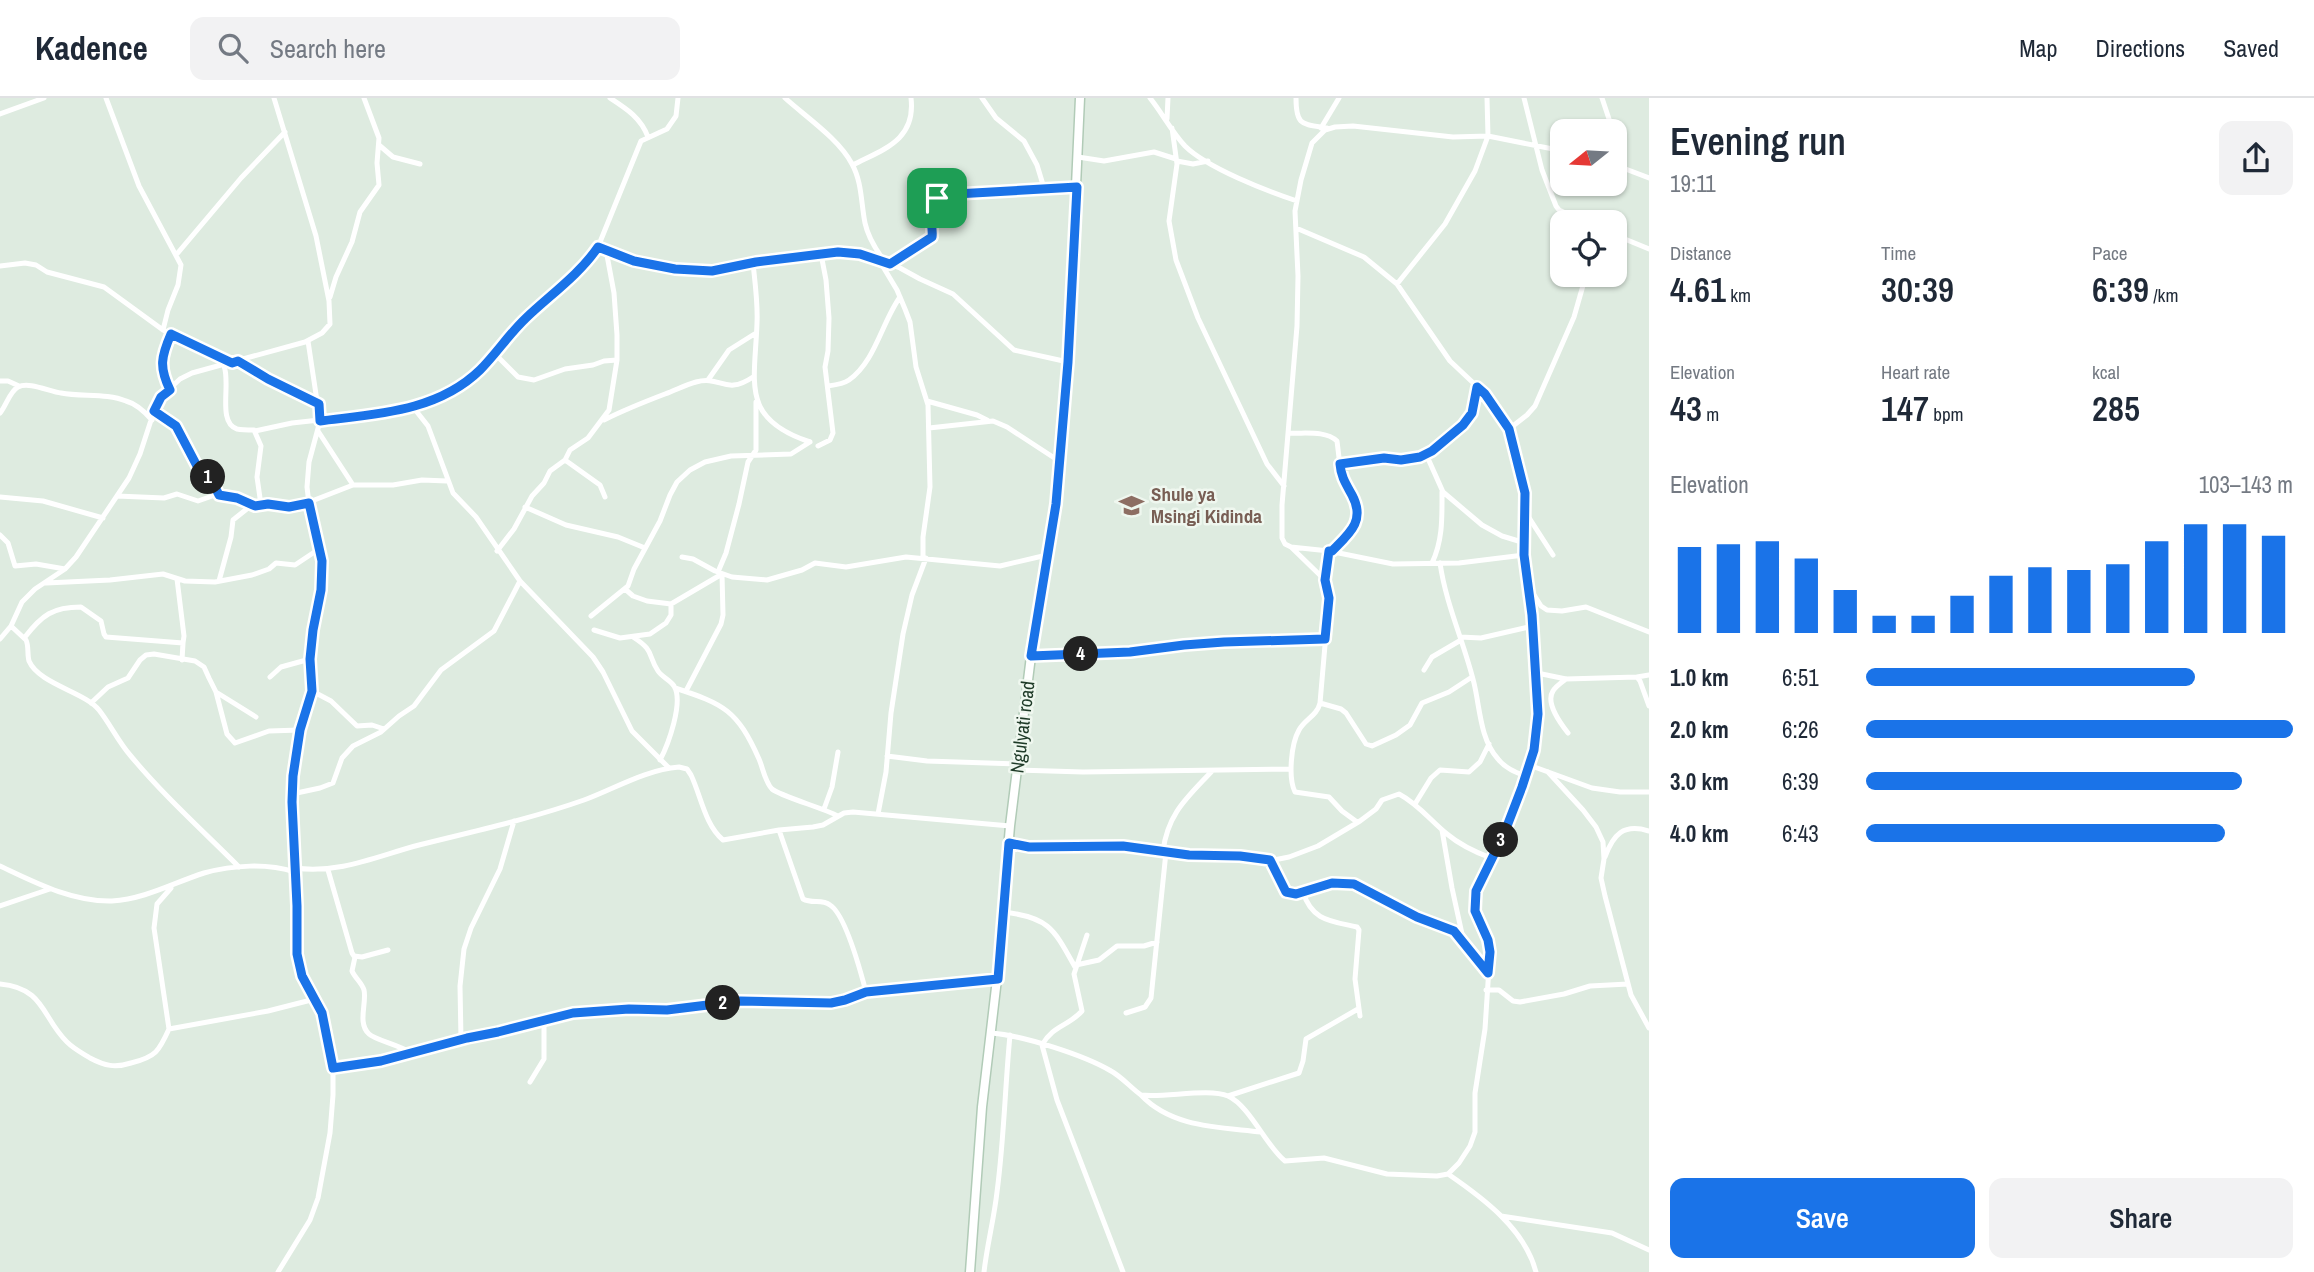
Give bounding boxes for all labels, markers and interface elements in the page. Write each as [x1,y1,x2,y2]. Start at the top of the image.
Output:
search box [190,17,680,80]
text: Kadence [35,26,148,70]
icon: search [214,29,252,67]
text: Search here [270,31,386,66]
text: Map [2019,32,2057,64]
text: Directions [2095,32,2185,64]
text: Saved [2223,32,2279,64]
text: Evening run [1670,116,1846,167]
north arrow [1550,119,1628,196]
map controls [1550,119,1627,287]
button: share [2219,121,2293,195]
pin [907,168,967,228]
text: 19:11 [1670,168,1716,199]
icon: arrive [918,179,956,217]
button: locate [1550,210,1627,287]
text: Distance [1670,240,1731,266]
text: Time [1881,240,1916,266]
text: Pace [2092,240,2128,266]
text: 4.61 [1670,266,1726,313]
text: 30:39 [1881,266,1954,313]
text: 6:39 [2092,266,2149,313]
text: km [1726,282,1751,308]
text: /km [2149,282,2178,308]
text: Elevation [1670,359,1735,385]
text: Heart rate [1881,359,1950,385]
text: kcal [2092,359,2120,385]
text: 43 [1670,385,1702,432]
text: 147 [1881,385,1929,432]
text: 285 [2092,385,2140,432]
text: m [1702,401,1719,427]
text: bpm [1929,401,1964,427]
pin: 1 [190,460,226,494]
text: 1 [203,463,212,489]
text: Elevation [1670,469,1749,500]
text: 103–143 m [2199,469,2293,500]
place label: Shule ya Msingi Kidinda [1151,481,1262,529]
school or university icon: Shule ya Msingi Kidinda [1117,491,1145,519]
pin: 4 [1064,636,1098,672]
text: 4 [1076,640,1085,666]
text: 1.0 km [1670,662,1729,693]
text: 6:51 [1782,662,1819,693]
street label: Ngulyati road [1003,679,1041,775]
text: 2.0 km [1670,714,1729,745]
text: 6:26 [1782,714,1819,745]
text: 3.0 km [1670,766,1729,797]
text: 6:39 [1782,766,1819,797]
text: 4.0 km [1670,818,1729,849]
text: 6:43 [1782,818,1819,849]
pin: 3 [1484,822,1518,858]
text: 3 [1496,826,1505,852]
pin: 2 [706,986,740,1020]
text: 2 [718,989,727,1015]
button: Save [1670,1178,1975,1258]
button: Share [1989,1178,2293,1258]

